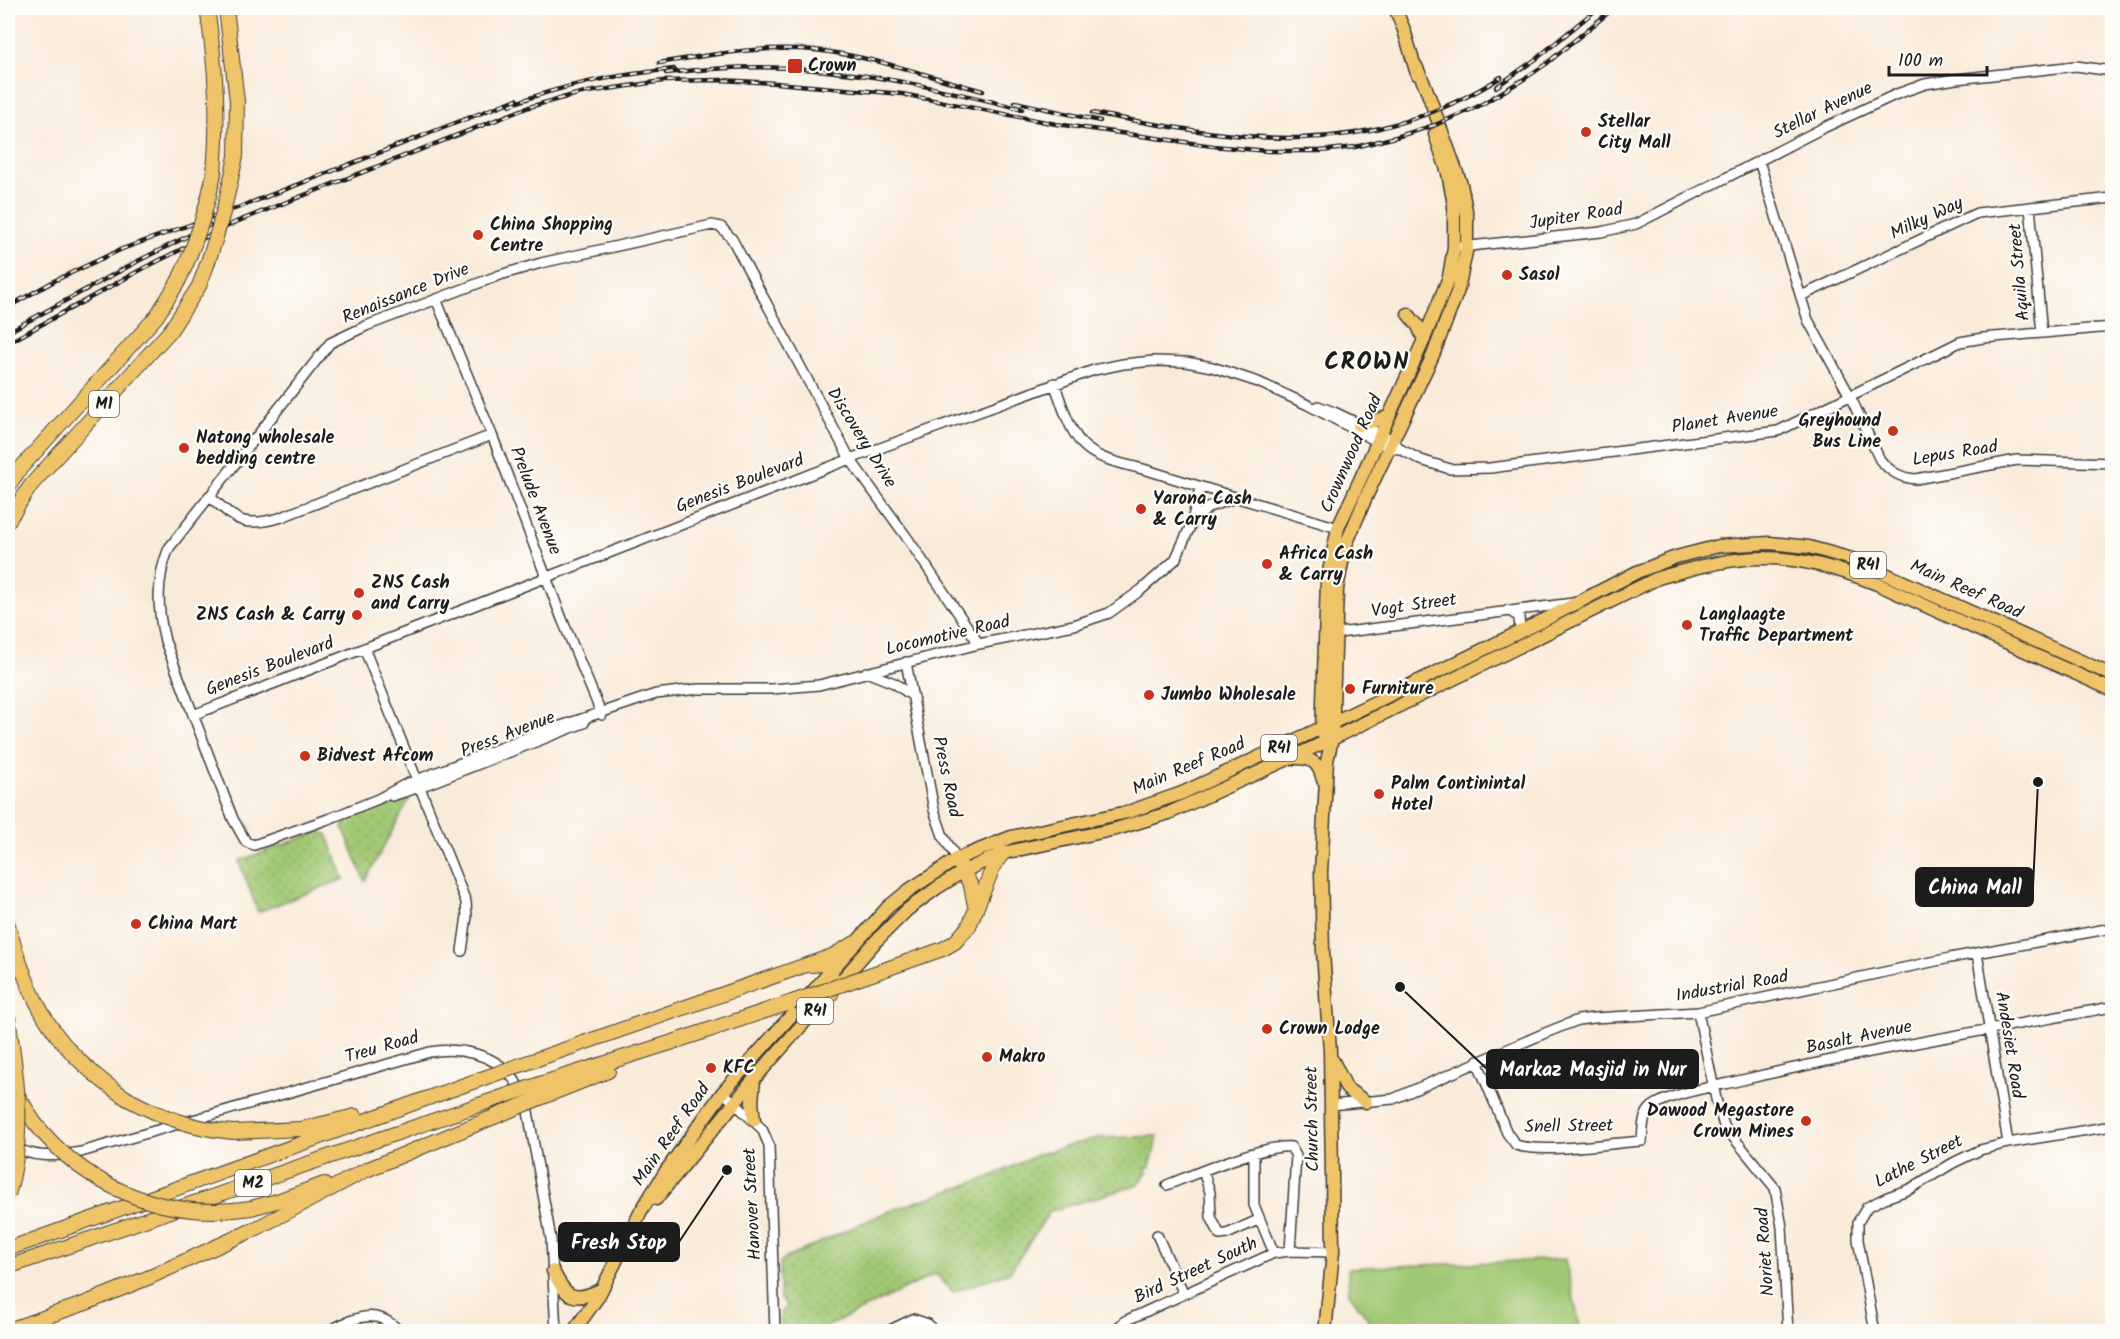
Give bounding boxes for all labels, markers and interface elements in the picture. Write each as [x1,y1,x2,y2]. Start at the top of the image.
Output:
scale bar [1889,39,1986,77]
text: 100 m [1898,47,1943,76]
place label: Crown [808,52,857,81]
marker: Crown [786,57,804,75]
street label: Stellar Avenue [1768,74,1878,148]
place label: Stellar City Mall [1598,108,1671,158]
marker: Stellar City Mall [1579,125,1593,139]
street label: Milky Way [1886,189,1969,249]
street label: Jupiter Road [1527,195,1626,239]
place label: China Shopping Centre [490,211,613,261]
street label: Aquila Street [2001,221,2039,322]
marker: China Shopping Centre [471,228,485,242]
street label: Renaissance Drive [338,255,474,333]
place label: Sasol [1519,261,1560,290]
marker: Sasol [1500,268,1514,282]
district label: CROWN [1324,343,1410,382]
street label: Discovery Drive [818,382,904,494]
street label: Crownwood Road [1313,389,1392,518]
road number: M1 [89,391,119,417]
street label: Planet Avenue [1670,397,1780,443]
place label: Greyhound Bus Line [1799,407,1881,457]
place label: Natong wholesale bedding centre [196,424,334,474]
marker: Greyhound Bus Line [1886,424,1900,438]
street label: Lepus Road [1910,433,2001,475]
marker: Natong wholesale bedding centre [177,441,191,455]
street label: Prelude Avenue [501,442,569,560]
street label: Genesis Boulevard [672,446,809,522]
place label: Yarona Cash & Carry [1153,485,1252,535]
marker: Yarona Cash & Carry [1134,502,1148,516]
place label: Africa Cash & Carry [1279,540,1373,590]
road number: R41 [1850,552,1886,578]
street label: Main Reef Road [1905,552,2028,628]
marker: Africa Cash & Carry [1260,557,1274,571]
place label: ZNS Cash and Carry [371,569,450,619]
marker: ZNS Cash and Carry [352,586,366,600]
street label: Vogt Street [1369,586,1460,626]
place label: ZNS Cash & Carry [196,601,346,630]
place label: Langlaagte Traffic Department [1699,601,1854,651]
street label: Locomotive Road [883,607,1014,664]
marker: ZNS Cash & Carry [350,608,364,622]
marker: Langlaagte Traffic Department [1680,618,1694,632]
street label: Genesis Boulevard [202,629,339,705]
place label: Furniture [1362,675,1434,704]
place label: Jumbo Wholesale [1161,681,1296,710]
marker: Furniture [1343,682,1357,696]
marker: Jumbo Wholesale [1142,688,1156,702]
street label: Press Avenue [456,704,560,766]
street label: Main Reef Road [1128,730,1251,804]
street label: Press Road [923,734,969,821]
road number: R41 [1261,735,1297,761]
place label: Bidvest Afcom [317,742,434,771]
marker: Bidvest Afcom [298,749,312,763]
place label: Palm Continintal Hotel [1391,770,1526,820]
marker: Palm Continintal Hotel [1372,787,1386,801]
callout: China Mall [1916,868,2033,906]
text: China Mall [1928,873,2023,905]
place label: China Mart [148,910,238,939]
marker: China Mart [129,917,143,931]
street label: Industrial Road [1673,963,1792,1011]
street label: Andesiet Road [1986,989,2032,1102]
road number: R41 [797,998,833,1024]
street label: Basalt Avenue [1803,1013,1915,1063]
place label: Crown Lodge [1279,1015,1380,1044]
marker: Crown Lodge [1260,1022,1274,1036]
street label: Treu Road [342,1023,423,1072]
place label: Makro [999,1043,1045,1072]
marker: Makro [980,1050,994,1064]
callout: Markaz Masjid in Nur [1487,1050,1698,1088]
place label: KFC [723,1054,755,1083]
text: Markaz Masjid in Nur [1499,1055,1687,1087]
marker: KFC [704,1061,718,1075]
street label: Church Street [1298,1065,1328,1172]
street label: Main Reef Road [626,1076,719,1193]
place label: Dawood Megastore Crown Mines [1647,1097,1795,1147]
street label: Snell Street [1524,1112,1615,1142]
marker: Dawood Megastore Crown Mines [1799,1114,1813,1128]
street label: Lathe Street [1870,1127,1969,1197]
street label: Hanover Street [736,1146,770,1261]
road number: M2 [235,1170,271,1196]
street label: Noriet Road [1748,1206,1784,1297]
callout: Fresh Stop [559,1223,679,1261]
text: Fresh Stop [571,1228,667,1260]
street label: Bird Street South [1129,1230,1263,1312]

